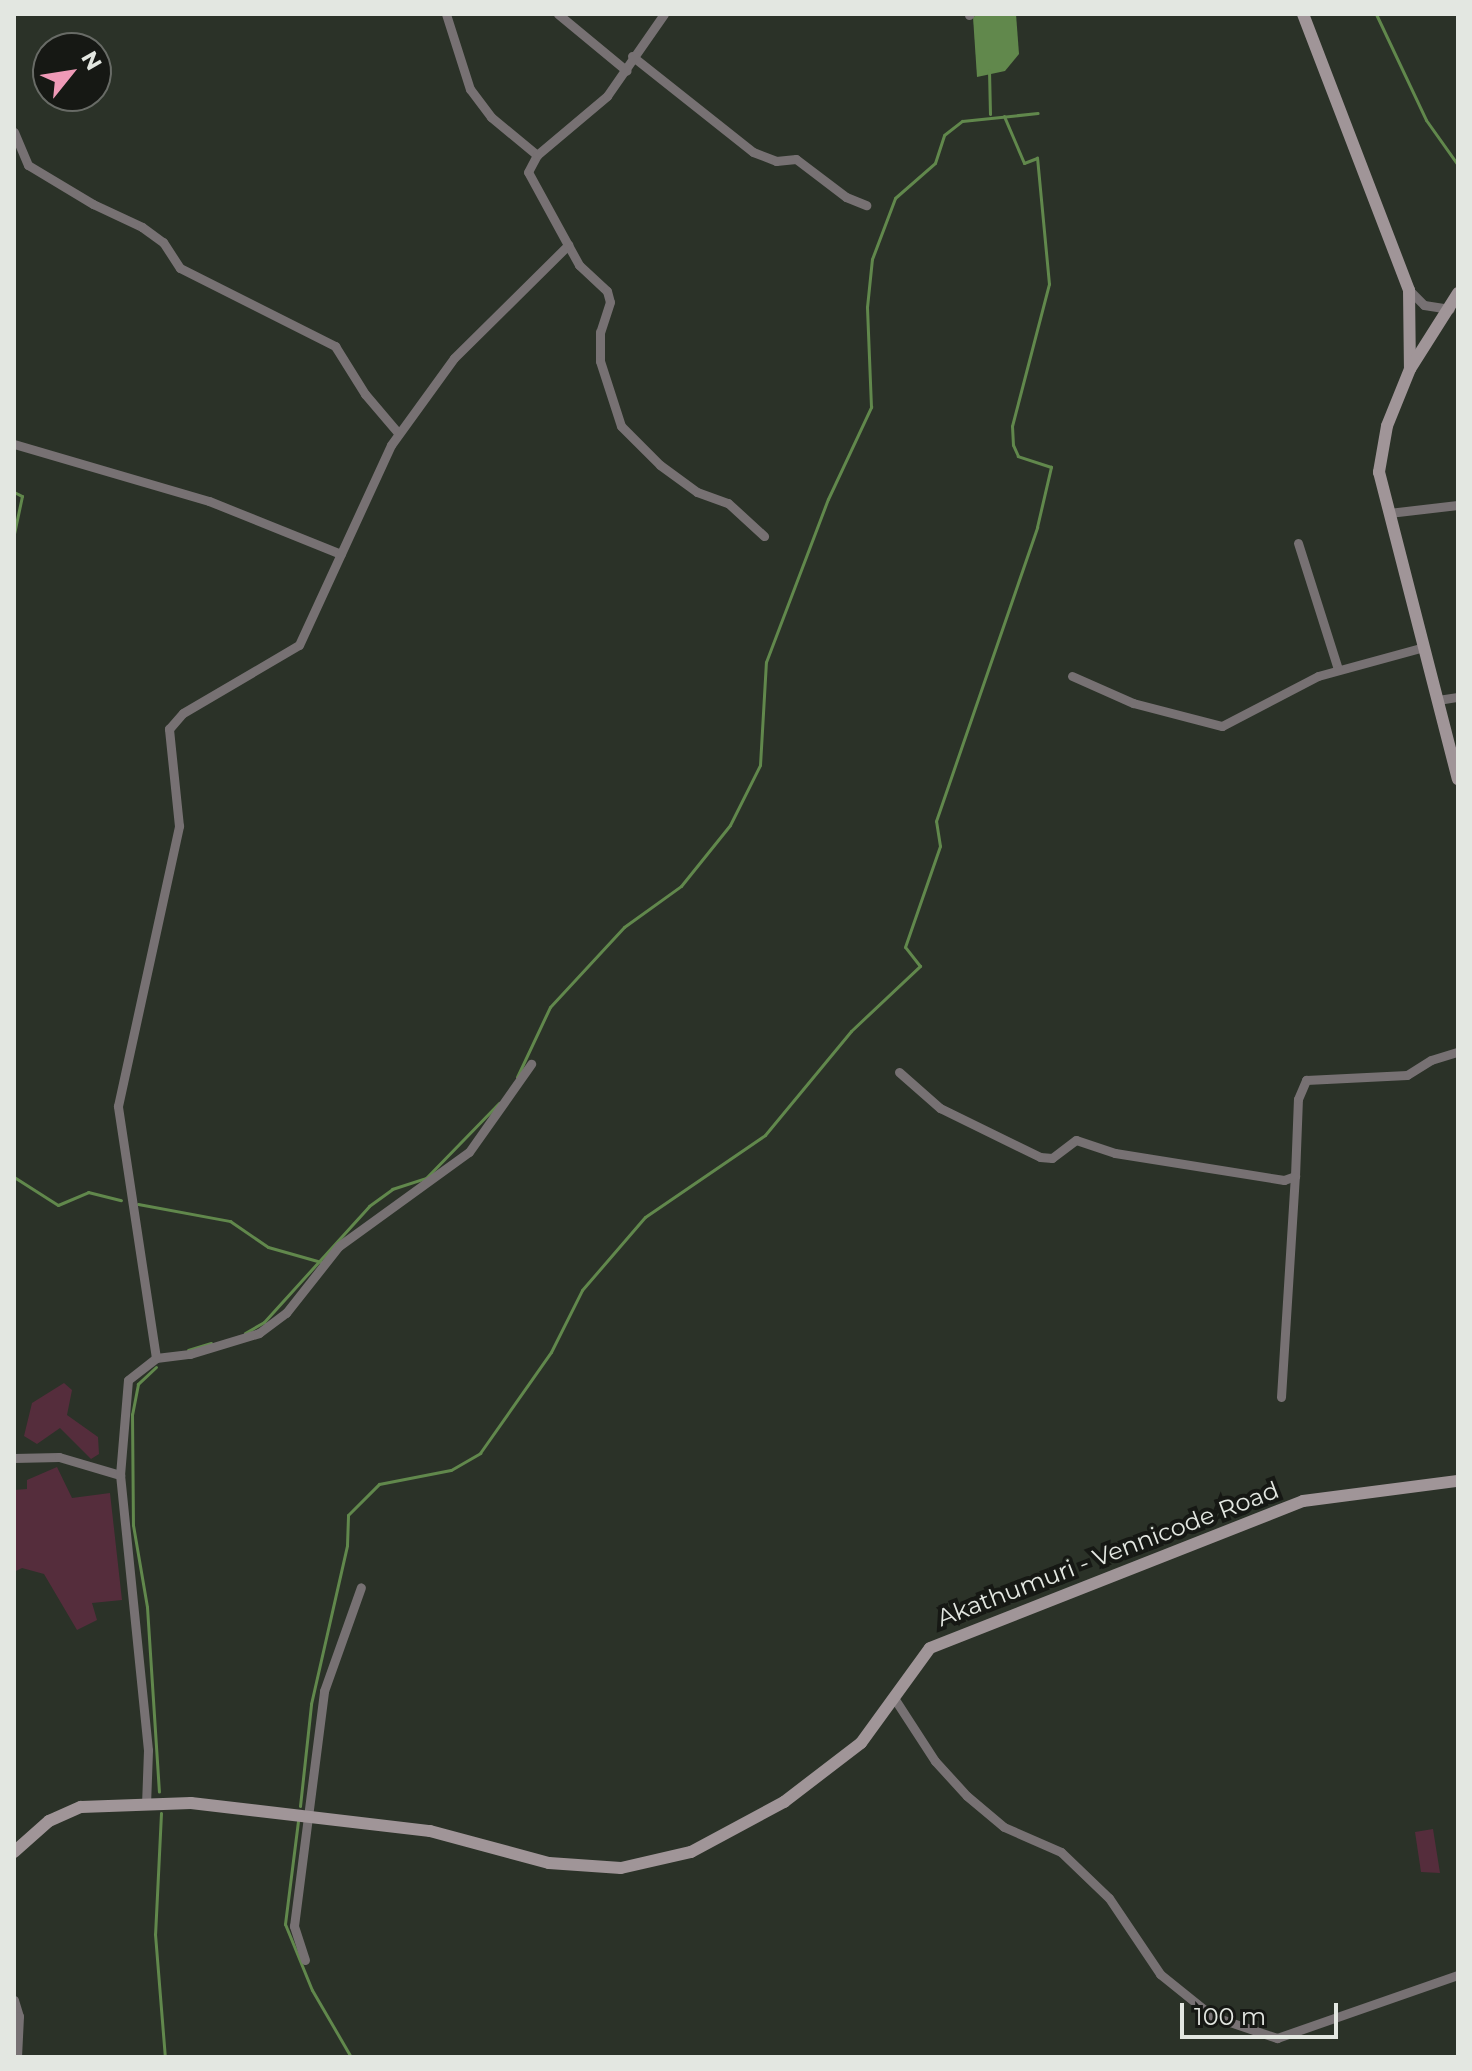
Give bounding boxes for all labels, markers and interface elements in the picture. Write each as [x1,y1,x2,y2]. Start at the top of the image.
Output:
north arrow [32,32,112,112]
text: N [75,46,108,75]
street label: Akathumuri - Vennicode Road [933,1475,1283,1633]
scale bar [1184,1987,1342,2037]
text: 100 m [1194,2002,1266,2031]

